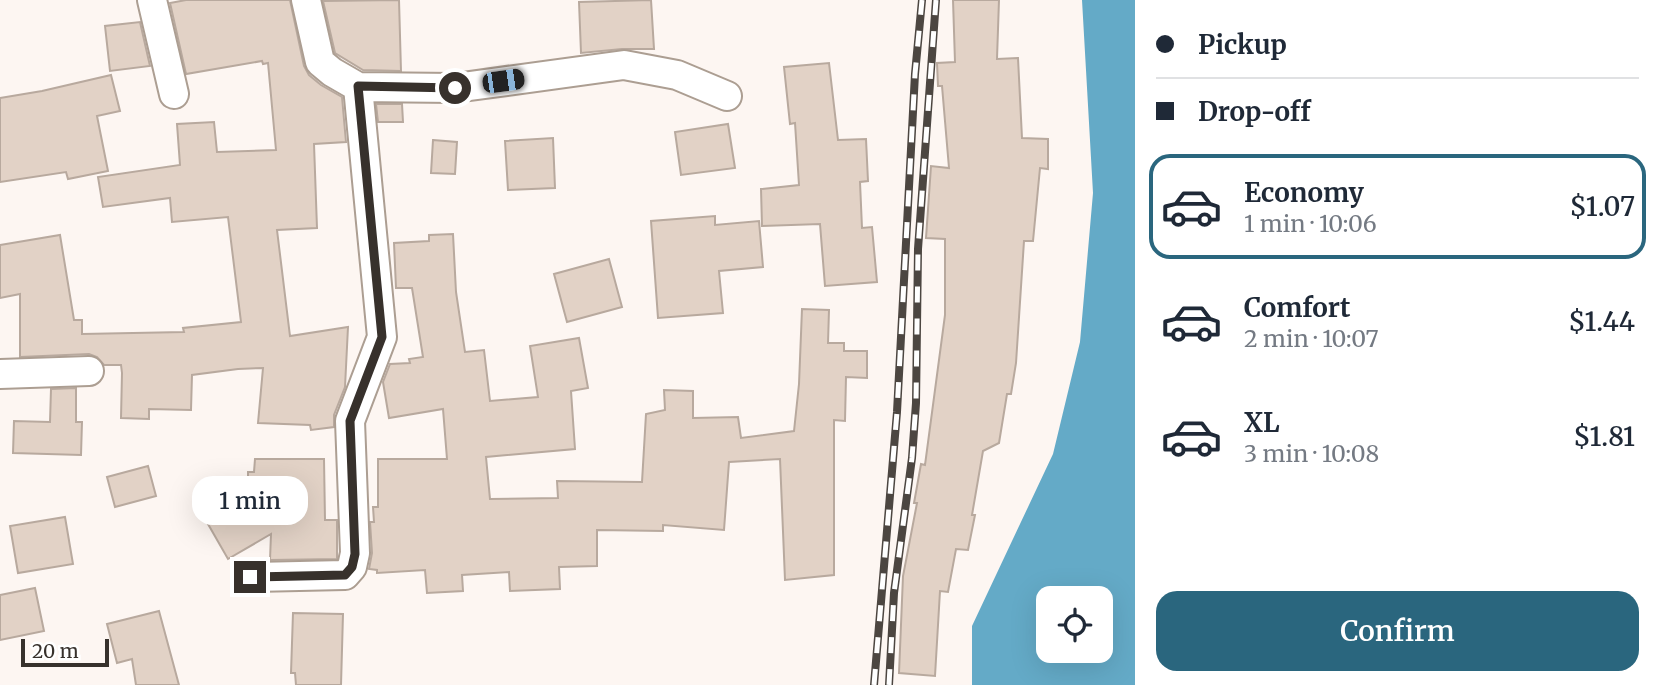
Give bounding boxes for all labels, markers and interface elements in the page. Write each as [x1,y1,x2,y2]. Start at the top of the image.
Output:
text: Pickup [1198,28,1287,61]
car [481,68,526,94]
route start [439,72,471,104]
text: Drop-off [1198,95,1311,128]
icon: car [1160,175,1223,238]
text: Economy [1244,176,1364,209]
text: $1.07 [1570,190,1635,223]
text: 1 min · 10:06 [1244,209,1377,238]
icon: car [1160,290,1223,353]
text: Comfort [1244,291,1350,324]
text: $1.44 [1568,305,1635,338]
text: 2 min · 10:07 [1244,324,1379,353]
icon: car [1160,405,1223,468]
text: XL [1244,406,1280,439]
text: $1.81 [1573,420,1635,453]
text: 3 min · 10:08 [1244,439,1379,468]
callout: 1 min [192,476,308,524]
text: 1 min [219,486,281,515]
route end [234,561,266,593]
map controls [1036,586,1113,663]
button: locate [1036,586,1113,663]
button: Confirm [1156,591,1639,671]
scale bar [21,636,108,668]
text: 20 m [32,639,79,663]

